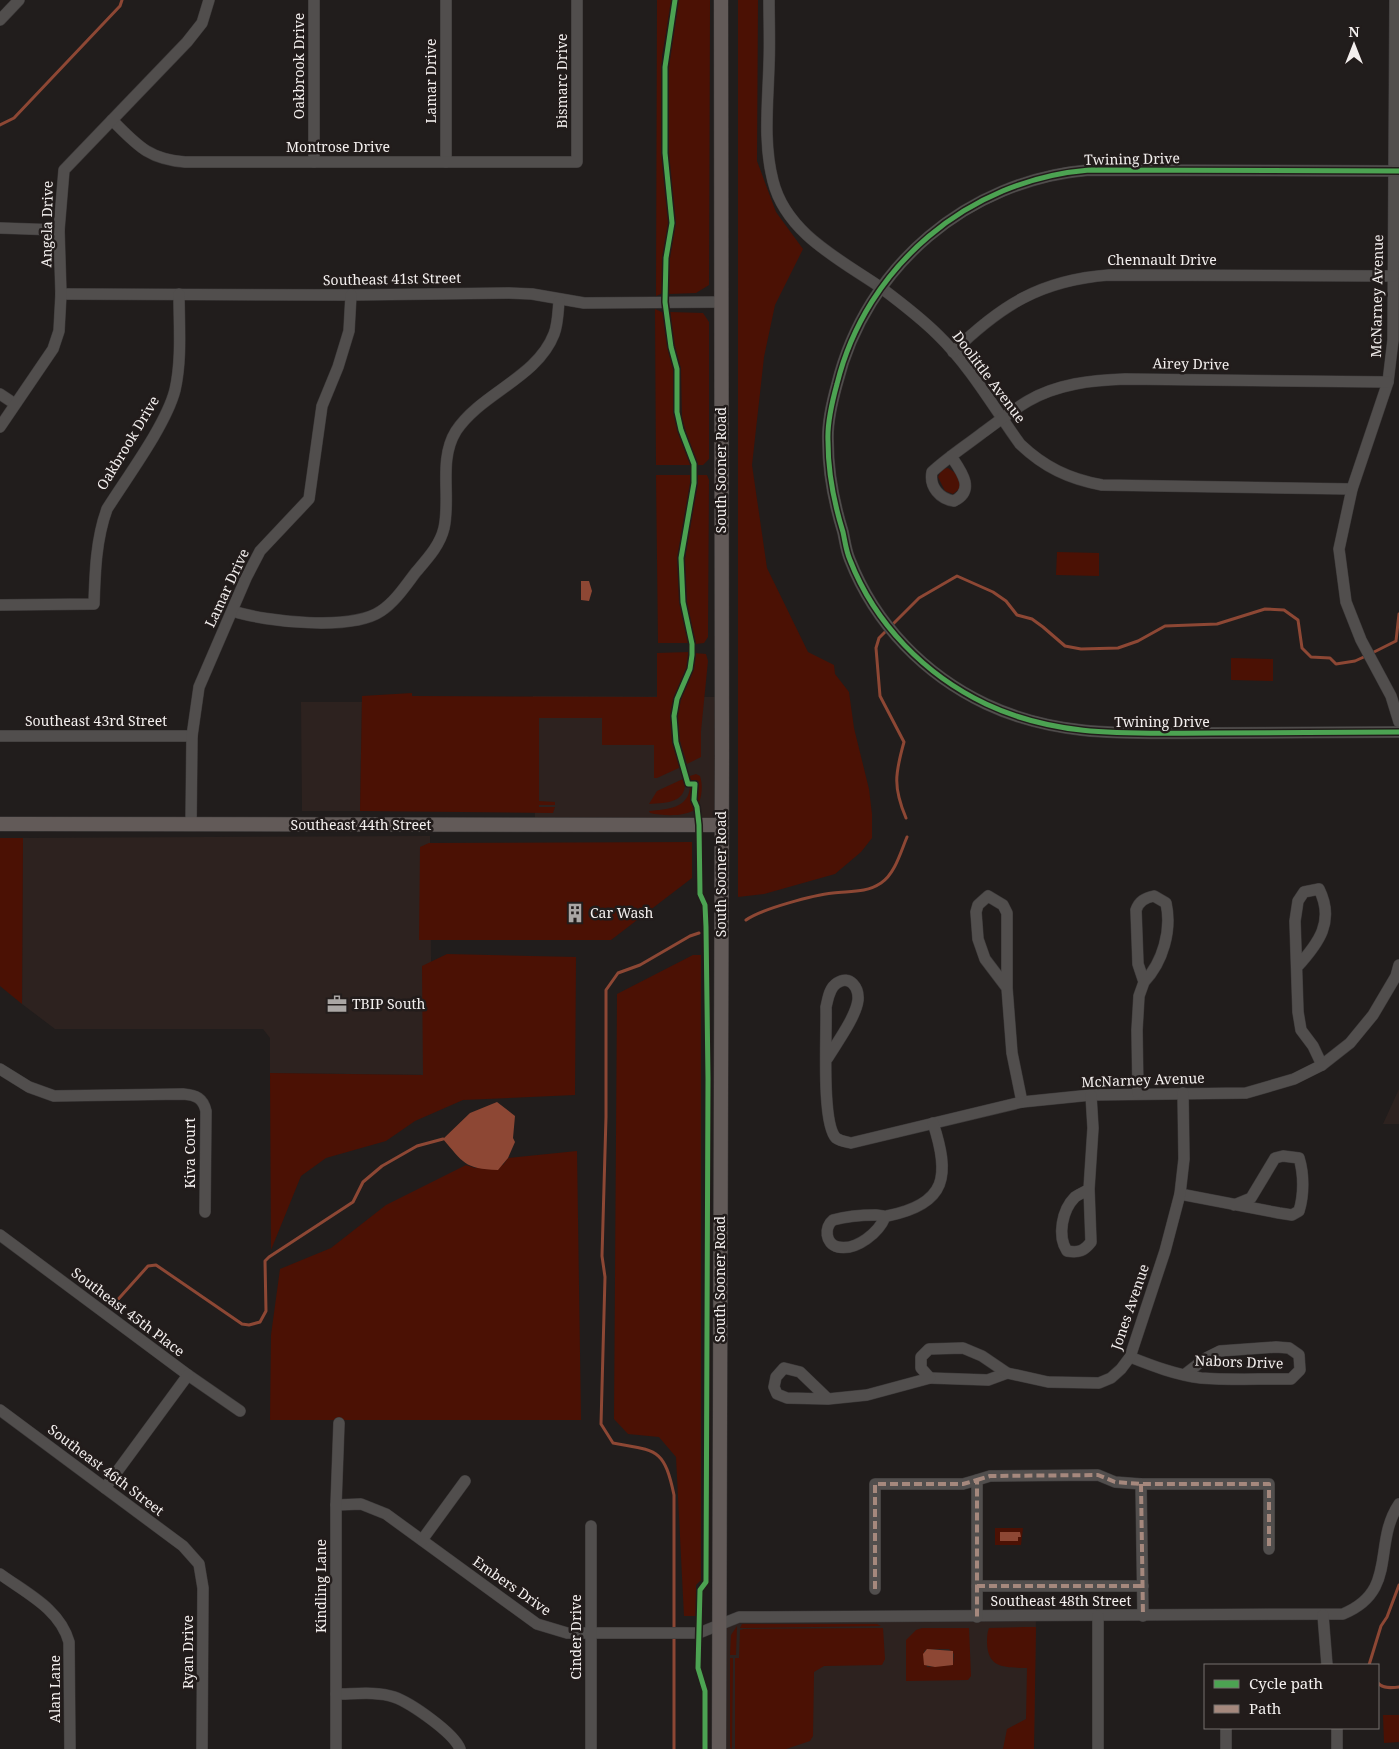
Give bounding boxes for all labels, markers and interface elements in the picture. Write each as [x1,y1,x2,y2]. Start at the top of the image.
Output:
street label: Oakbrook Drive [289,13,308,119]
north arrow [1329,20,1379,70]
text: N [1348,22,1360,41]
street label: Bismarc Drive [552,33,571,129]
street label: Lamar Drive [421,39,440,123]
street label: Montrose Drive [286,137,390,156]
street label: Twining Drive [1084,148,1180,169]
street label: Angela Drive [36,181,57,267]
street label: McNarney Avenue [1366,234,1387,358]
street label: Chennault Drive [1107,250,1217,269]
street label: Southeast 41st Street [323,268,461,289]
street label: Doolittle Avenue [949,327,1030,427]
street label: Airey Drive [1152,353,1230,374]
street label: Oakbrook Drive [92,392,163,493]
street label: South Sooner Road [711,406,730,533]
street label: Lamar Drive [200,545,253,630]
street label: Southeast 43rd Street [25,711,167,730]
street label: Twining Drive [1114,712,1210,731]
street label: South Sooner Road [711,810,730,937]
street label: Southeast 44th Street [291,815,431,834]
building icon: Car Wash [564,902,586,924]
place label: Car Wash [590,903,654,922]
office icon: TBIP South [326,993,348,1015]
place label: TBIP South [352,994,425,1013]
street label: McNarney Avenue [1081,1068,1205,1091]
street label: Kiva Court [180,1117,199,1189]
street label: South Sooner Road [710,1215,729,1342]
street label: Jones Avenue [1106,1261,1153,1353]
street label: Southeast 45th Place [68,1263,189,1360]
street label: Nabors Drive [1194,1350,1284,1373]
street label: Southeast 46th Street [44,1420,168,1520]
street label: Kindling Lane [311,1539,330,1633]
street label: Embers Drive [469,1552,555,1620]
street label: Southeast 48th Street [991,1591,1131,1610]
street label: Cinder Drive [566,1594,585,1680]
street label: Ryan Drive [178,1615,197,1689]
street label: Alan Lane [45,1655,64,1723]
legend [1204,1664,1379,1729]
text: Cycle path [1249,1673,1324,1693]
text: Path [1249,1698,1282,1718]

